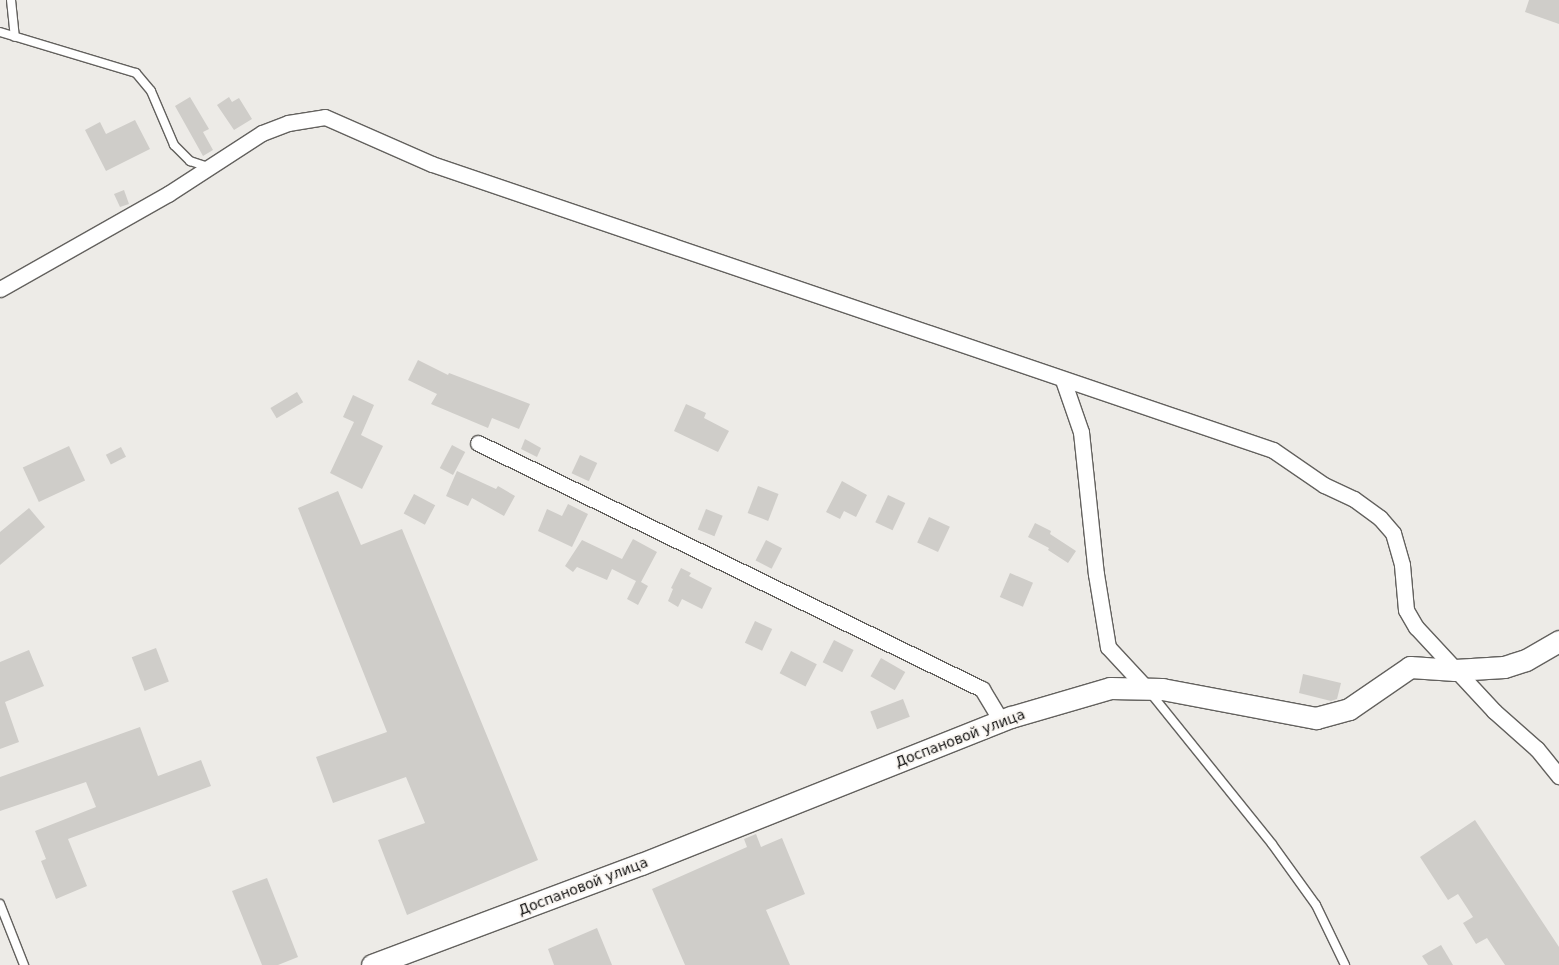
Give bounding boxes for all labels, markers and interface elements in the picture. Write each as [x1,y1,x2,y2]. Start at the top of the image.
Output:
street label: Доспановой улица [893,706,1027,770]
street label: Доспановой улица [516,854,650,918]

